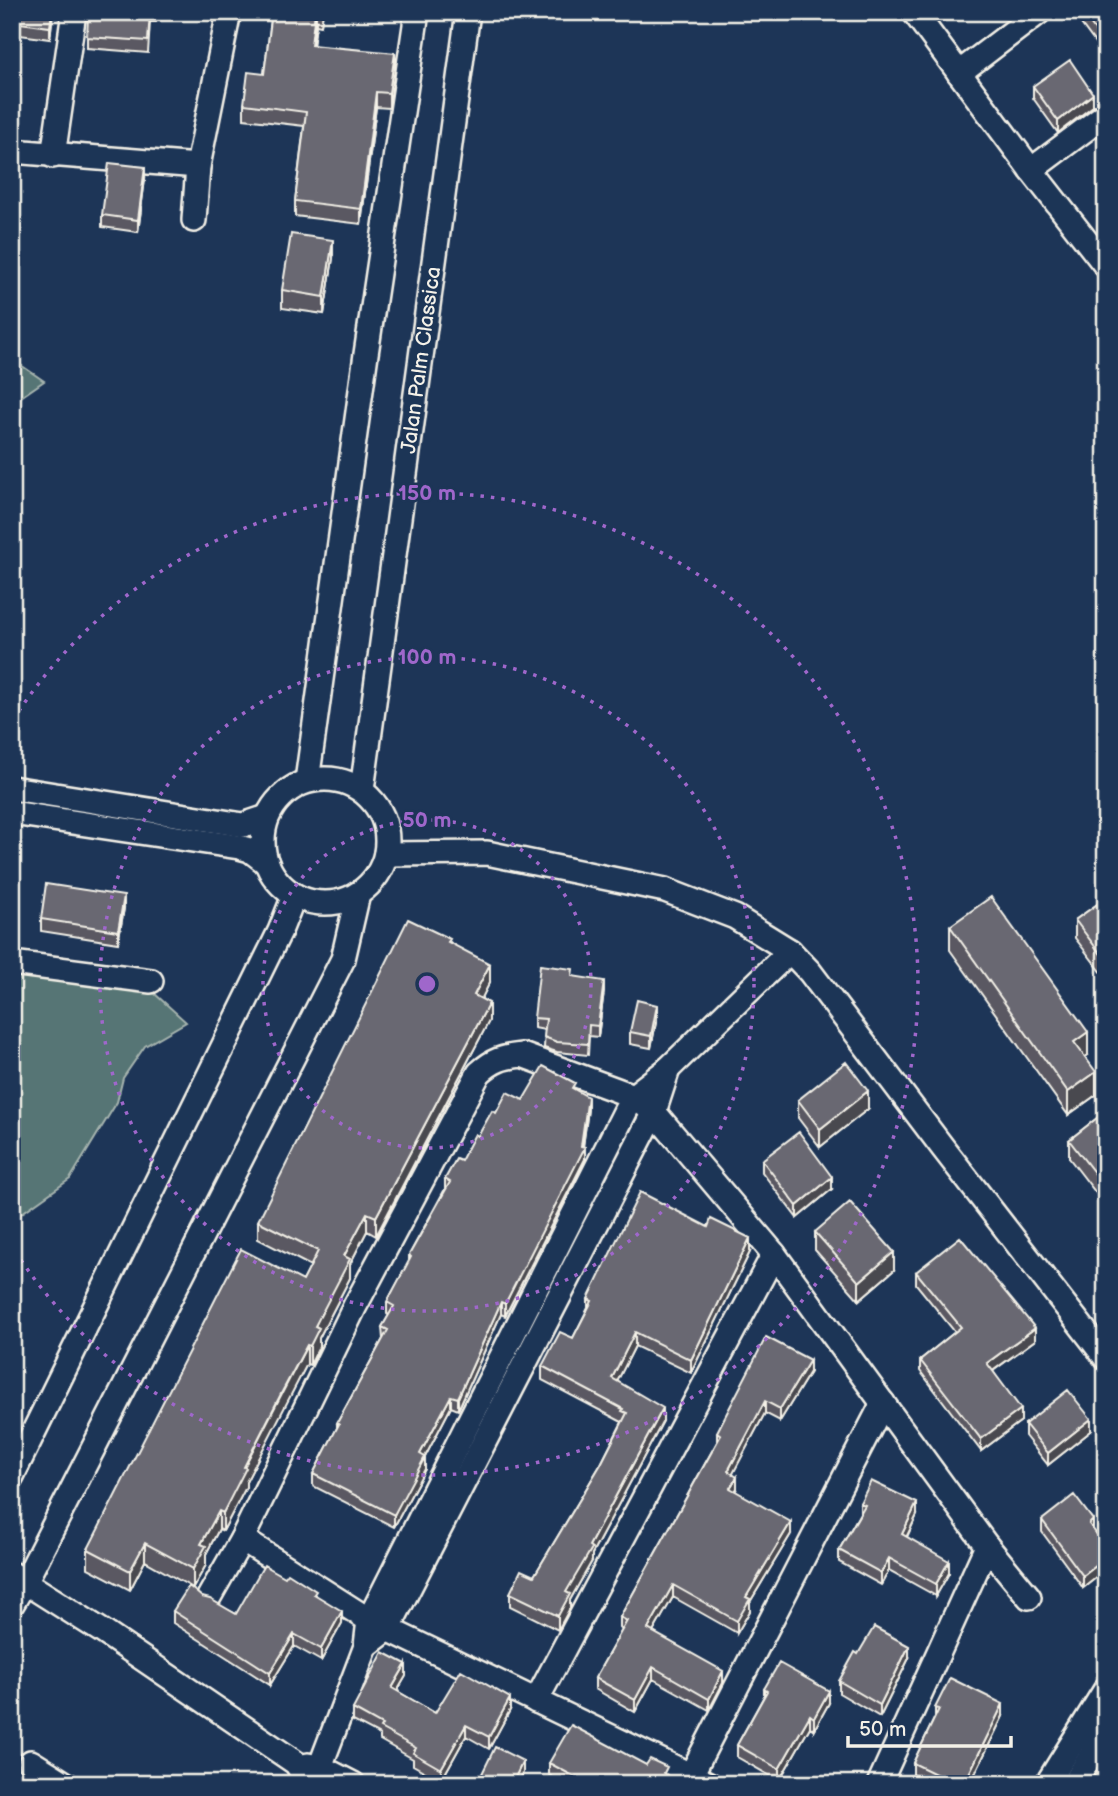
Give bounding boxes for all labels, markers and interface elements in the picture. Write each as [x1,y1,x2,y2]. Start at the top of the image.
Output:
street label: Jalan Palm Classica [395,265,446,455]
text: 150 m [398,481,456,506]
text: 100 m [398,645,456,670]
text: 50 m [403,808,451,833]
centre of rings [415,972,439,996]
scale bar [848,1705,1011,1749]
text: 50 m [859,1717,906,1742]

